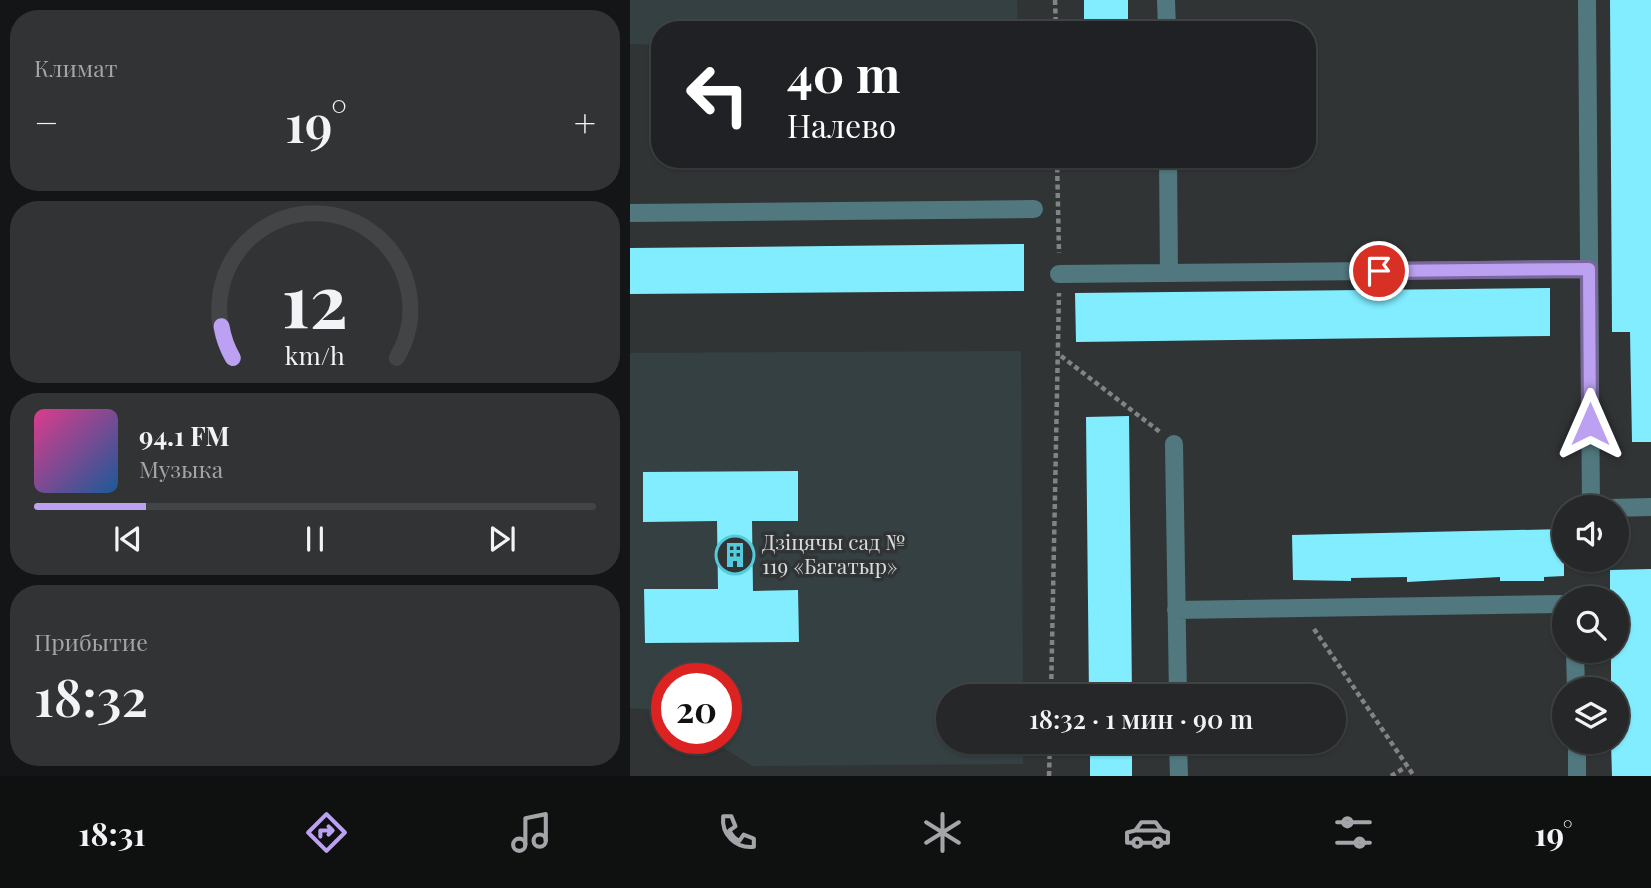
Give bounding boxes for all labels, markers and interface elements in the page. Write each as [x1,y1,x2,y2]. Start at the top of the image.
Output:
text: 40 m [787,40,900,105]
icon: left [672,49,763,140]
text: Климат [34,52,117,83]
text: 19° [285,87,347,156]
text: − [34,96,59,147]
text: + [574,96,596,147]
text: Налево [787,103,896,146]
pin [1349,241,1409,301]
text: 12 [282,250,348,347]
icon: arrive [1360,252,1398,290]
text: km/h [285,338,345,371]
position arrow [1553,387,1627,461]
text: 94.1 FM [139,418,230,453]
text: Музыка [139,453,223,484]
map controls [1552,495,1629,754]
button: sound [1552,495,1629,572]
icon: previous [109,520,147,558]
icon: pause [296,520,334,558]
icon: next [483,520,521,558]
place label: Дзіцячы сад № 119 «Багатыр» [762,527,906,579]
building icon: Дзіцячы сад № 119 «Багатыр» [714,534,756,576]
button: search [1552,586,1629,663]
text: Прибытие [34,626,148,657]
text: 18:32 [34,661,148,730]
speed limit sign: 20 [651,663,742,754]
button: layers [1552,677,1629,754]
text: 18:32 · 1 мин · 90 m [1029,701,1253,736]
icon: directions [302,808,351,857]
icon: music [507,808,556,857]
icon: phone [713,808,762,857]
icon: climate [918,808,967,857]
icon: car [1123,808,1172,857]
icon: filters [1329,808,1378,857]
text: 18:31 [78,811,146,854]
text: 19° [1534,811,1573,854]

